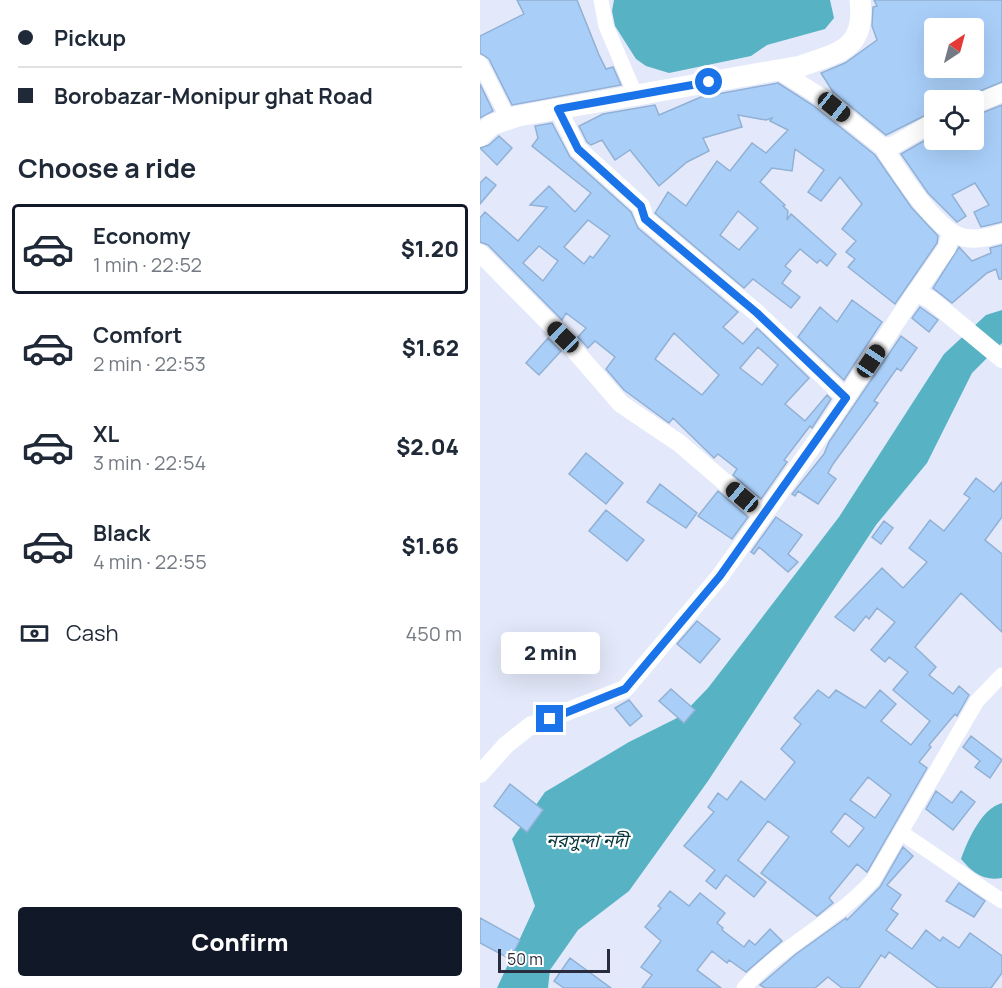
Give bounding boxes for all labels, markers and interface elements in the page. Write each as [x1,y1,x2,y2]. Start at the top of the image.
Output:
north arrow [924,18,984,78]
map controls [924,18,984,150]
text: Pickup [54,23,126,53]
route start [695,68,722,95]
text: Borobazar-Monipur ghat Road [54,81,373,111]
car [814,89,854,125]
button: locate [924,90,984,150]
text: Choose a ride [18,149,196,186]
text: Economy [93,221,191,251]
icon: car [21,222,75,276]
text: $1.20 [401,234,459,264]
text: 1 min · 22:52 [93,251,202,278]
car [544,318,582,356]
text: Comfort [93,320,182,350]
icon: car [21,321,75,375]
text: $1.62 [402,333,459,363]
car [853,341,889,381]
text: 2 min · 22:53 [93,350,206,377]
text: XL [93,419,119,449]
icon: car [21,420,75,474]
text: $2.04 [396,432,459,462]
text: 3 min · 22:54 [93,449,206,476]
car [722,479,762,515]
text: Black [93,518,150,548]
icon: car [21,519,75,573]
text: $1.66 [401,531,459,561]
text: 4 min · 22:55 [93,548,207,575]
icon: cash [18,617,51,650]
text: Cash [66,618,119,648]
text: 450 m [406,620,462,647]
callout: 2 min [500,632,599,674]
text: 2 min [524,639,577,666]
route end [536,705,563,732]
water label: নরসুন্দা নদী [546,828,631,852]
button: Confirm [18,907,462,976]
scale bar [498,946,610,974]
text: 50 m [507,948,543,970]

